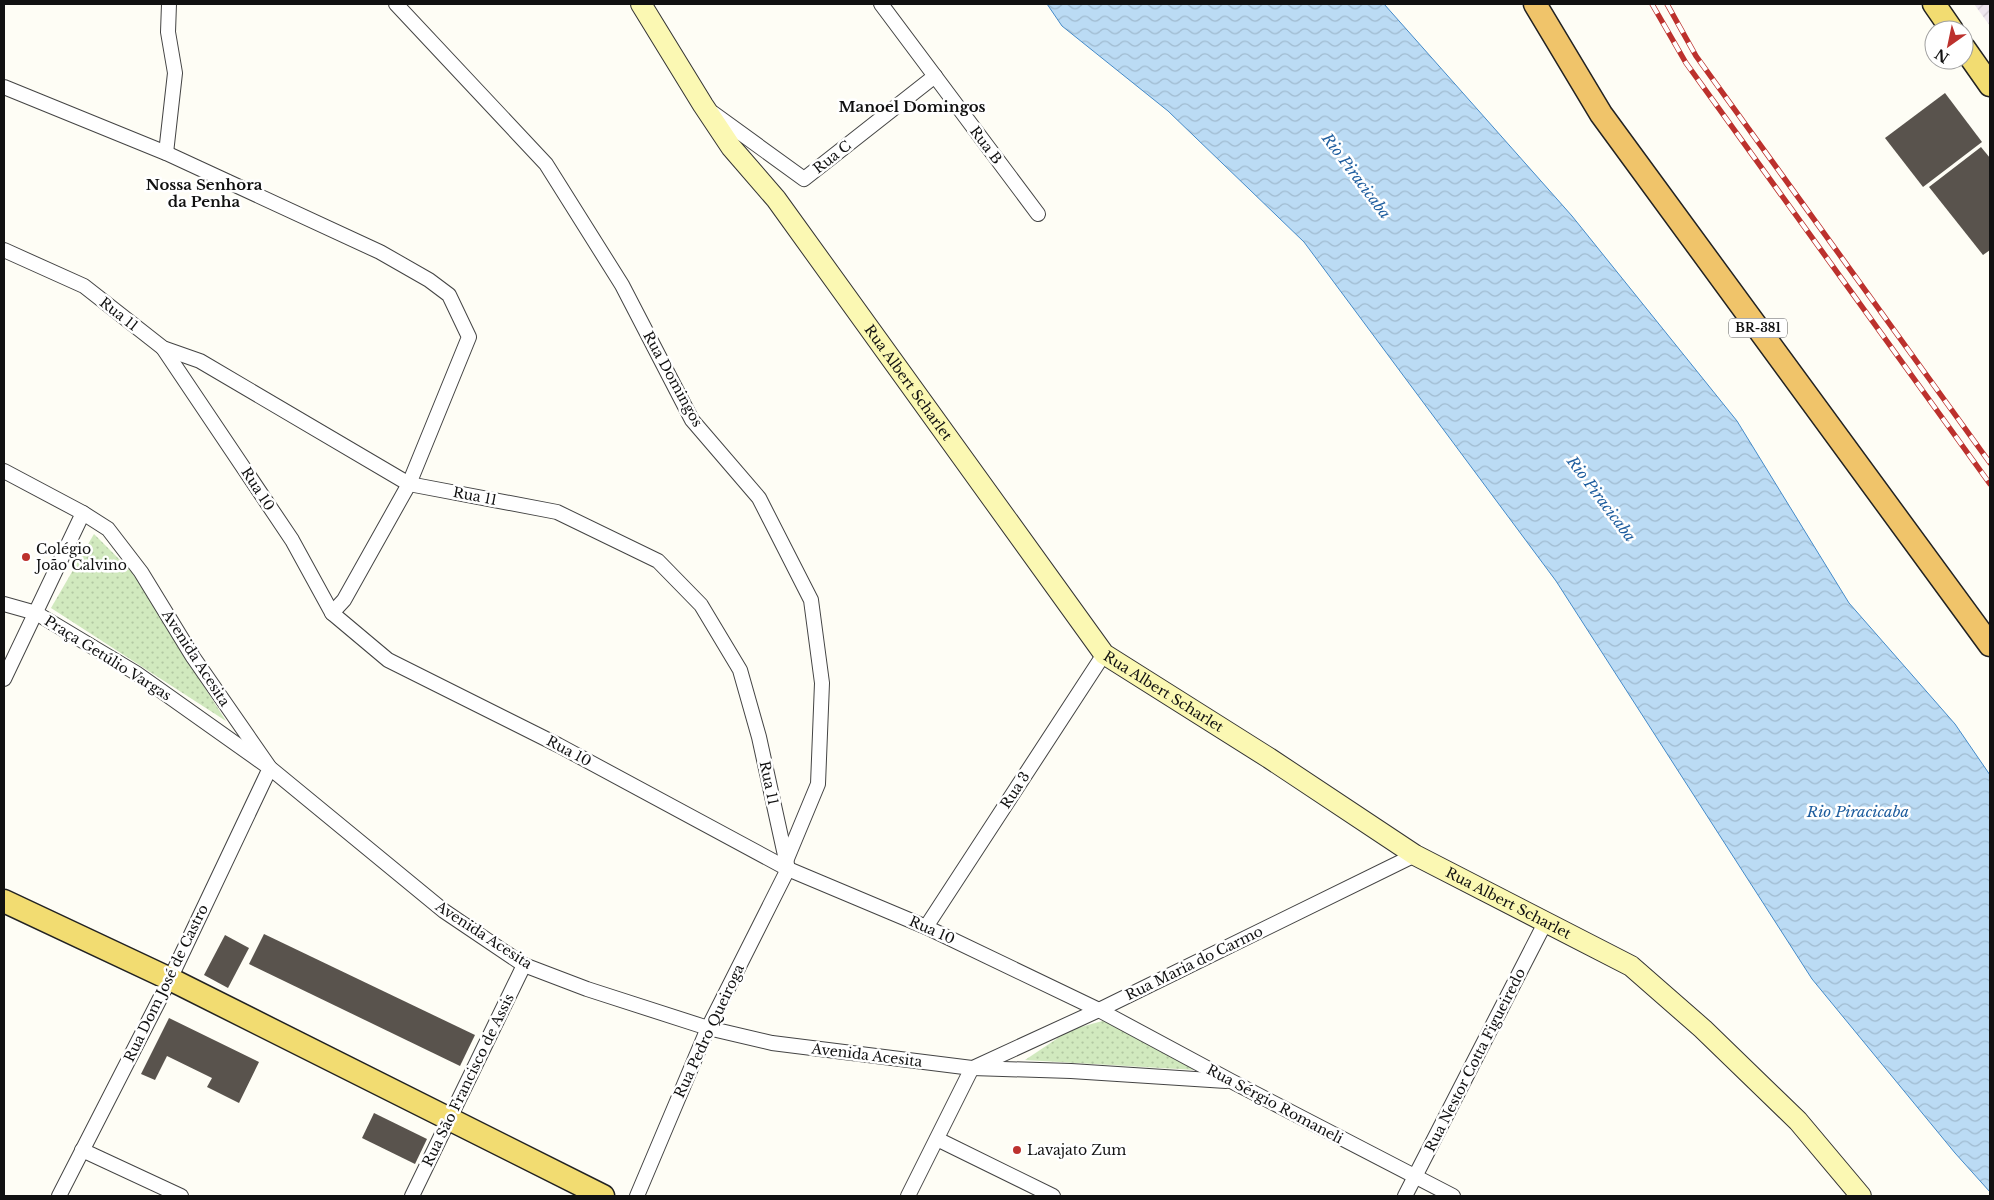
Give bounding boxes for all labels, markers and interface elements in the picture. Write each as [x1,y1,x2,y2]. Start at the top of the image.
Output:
north arrow [1924,20,1974,70]
text: N [1931,45,1952,67]
district label: Manoel Domingos [838,97,986,116]
street label: Rua B [966,123,1006,168]
water label: Rio Piracicaba [1317,128,1395,222]
street label: Rua C [809,137,855,177]
district label: Nossa Senhora da Penha [146,175,263,211]
street label: Rua 11 [96,293,142,335]
road number: BR-381 [1729,318,1787,338]
street label: Rua Albert Scharlet [860,321,957,445]
street label: Rua Domingos [639,328,707,430]
water label: Rio Piracicaba [1562,451,1640,545]
street label: Rua 10 [237,464,279,514]
street label: Rua 11 [451,483,499,509]
place label: Colégio João Calvino [34,540,127,574]
marker: Colégio João Calvino [20,551,32,563]
street label: Avenida Acesita [158,606,234,710]
street label: Praça Getúlio Vargas [41,612,175,704]
street label: Rua Albert Scharlet [1100,647,1228,736]
street label: Rua 10 [543,732,595,770]
street label: Rua 11 [756,759,782,807]
street label: Rua 3 [996,768,1034,812]
water label: Rio Piracicaba [1806,802,1909,821]
street label: Rua Albert Scharlet [1443,863,1575,943]
street label: Avenida Acesita [432,897,536,973]
street label: Rua Dom José de Castro [120,901,212,1065]
street label: Rua 10 [906,912,958,948]
street label: Rua Maria do Carmo [1122,922,1266,1004]
street label: Rua Pedro Queiroga [670,961,748,1101]
street label: Rua Nestor Cotta Figueiredo [1421,965,1529,1155]
street label: Rua São Francisco de Assis [418,991,518,1169]
street label: Avenida Acesita [810,1039,924,1071]
street label: Rua Sérgio Romaneli [1204,1060,1346,1148]
place label: Lavajato Zum [1027,1141,1126,1159]
marker: Lavajato Zum [1011,1144,1023,1156]

